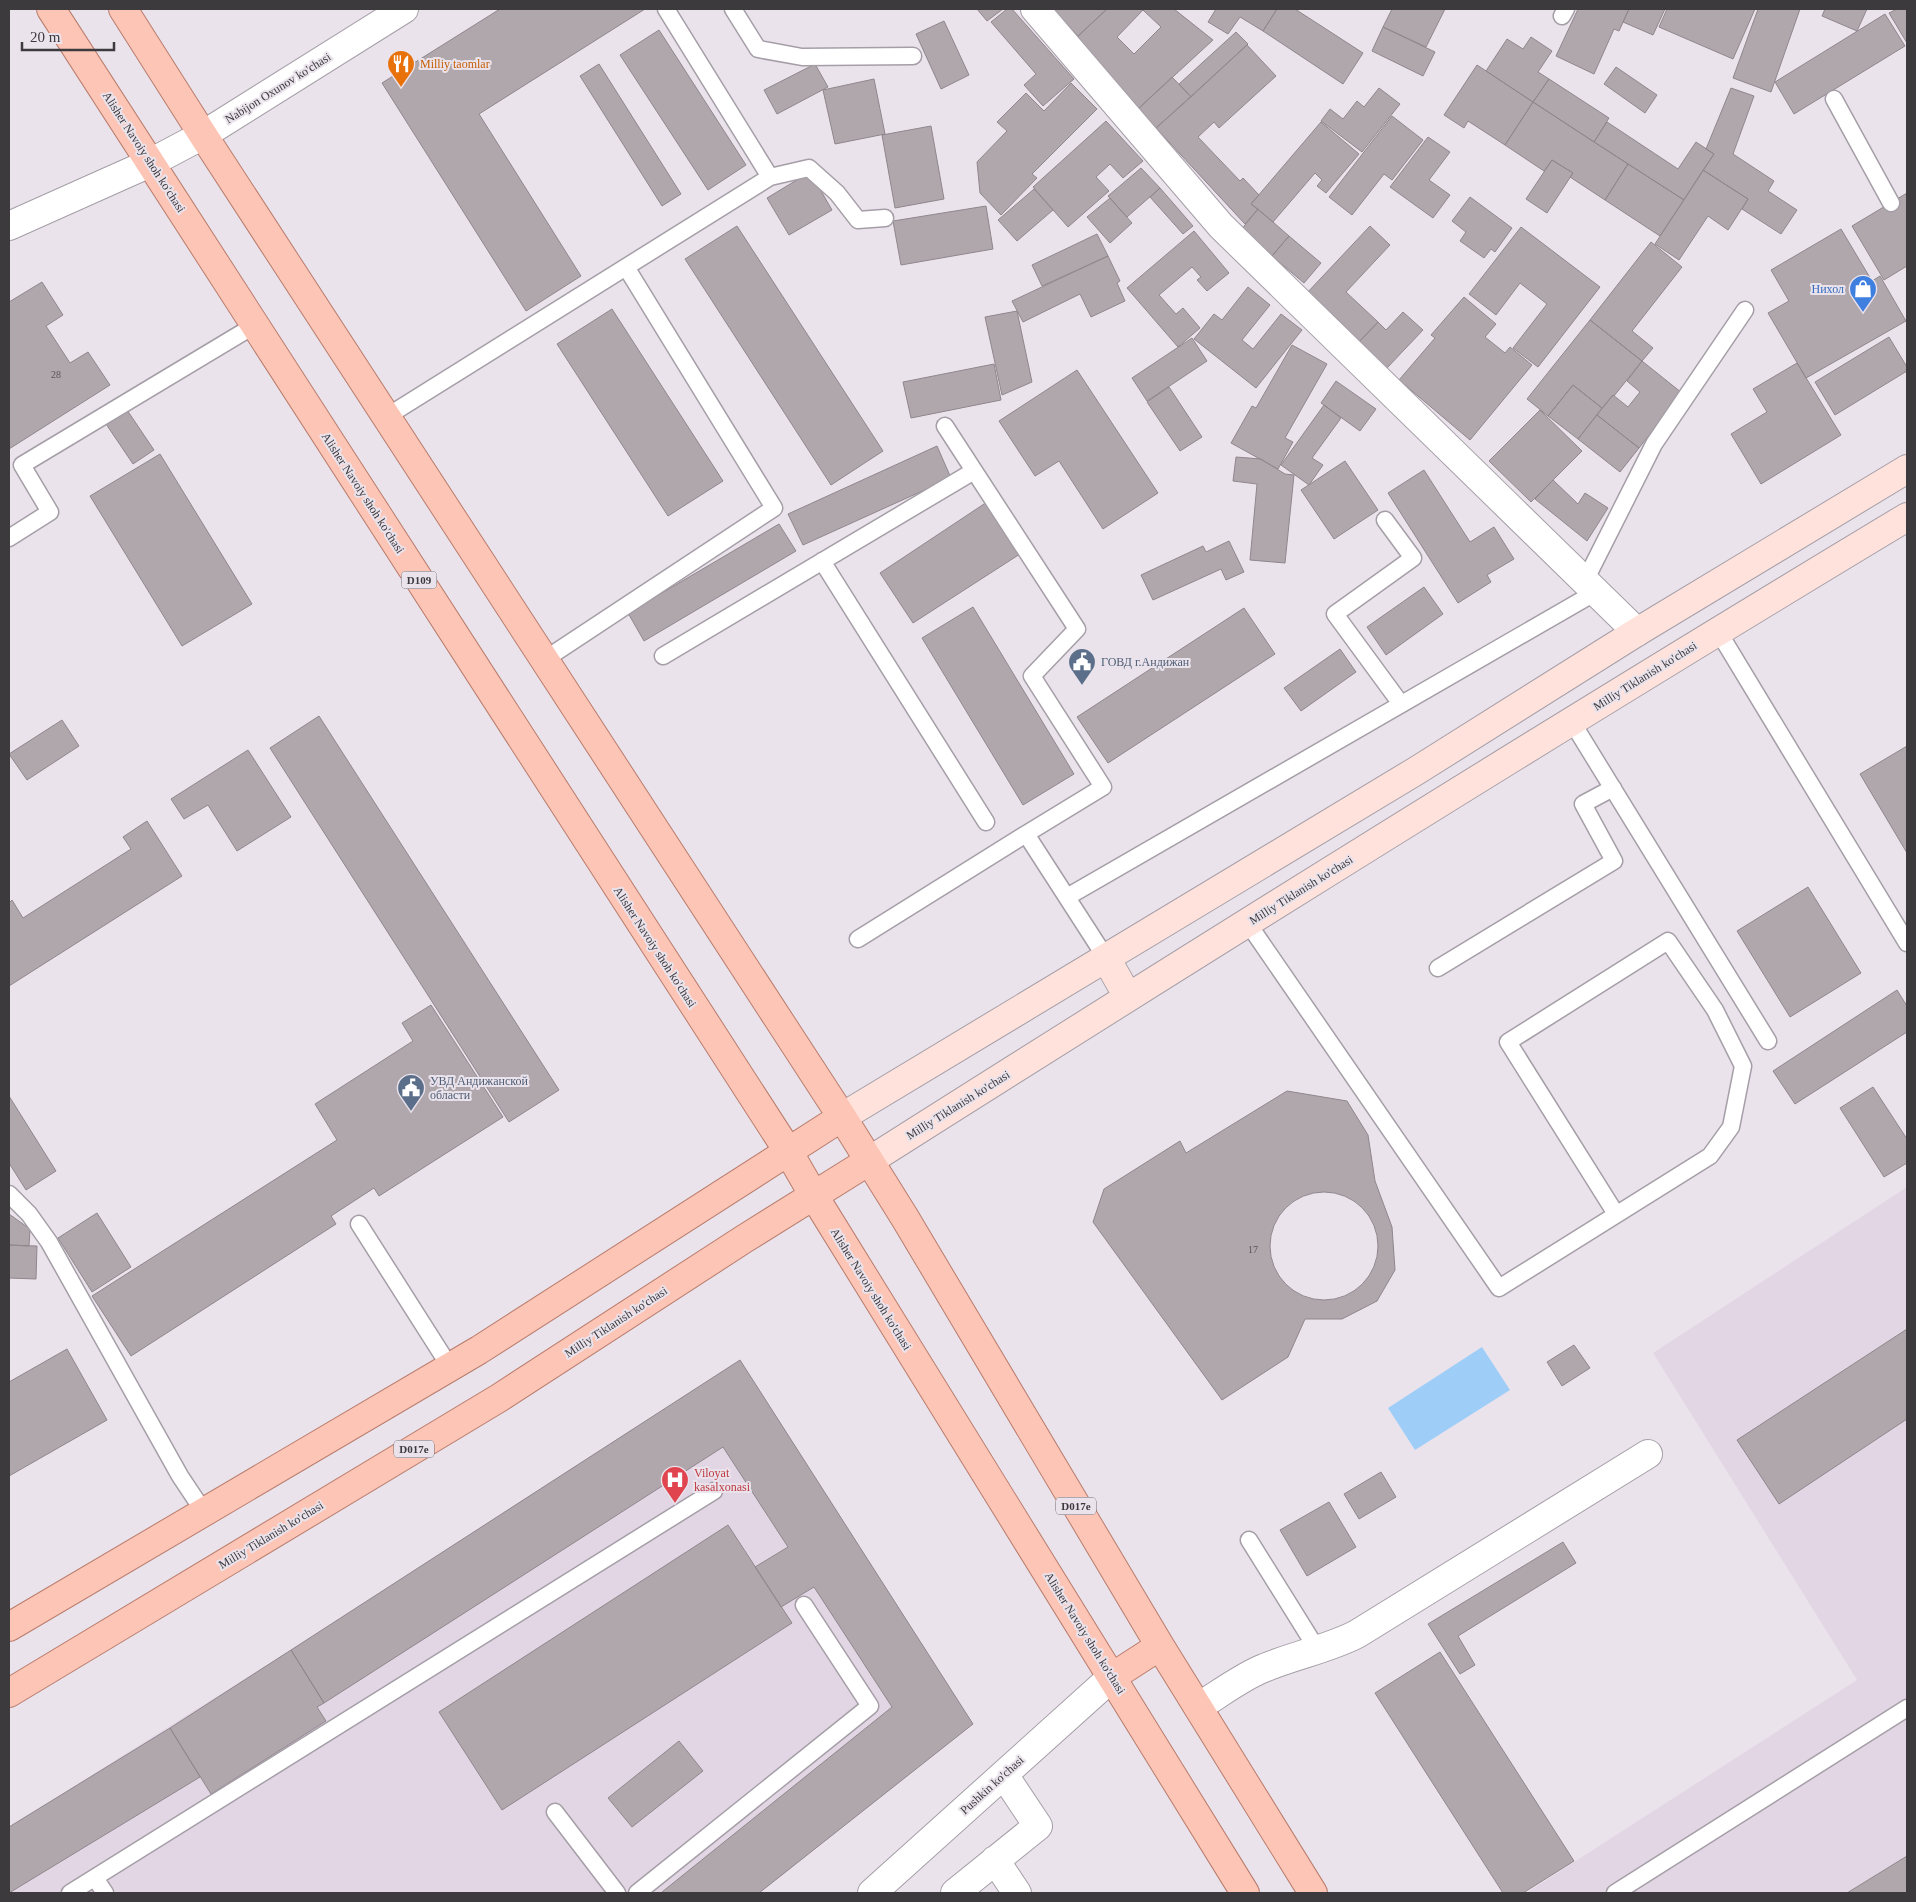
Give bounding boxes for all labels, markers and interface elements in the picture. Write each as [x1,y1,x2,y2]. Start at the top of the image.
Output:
scale bar [22,20,115,52]
text: 20 m [30,29,61,45]
street label: Nabijon Oxunov ko'chasi [222,49,334,126]
restaurant icon: Milliy taomlar [386,49,416,88]
place label: Milliy taomlar [420,57,490,71]
street label: Alisher Navoiy shoh ko'chasi [100,89,189,216]
shop icon: Нихол [1848,274,1878,313]
place label: Нихол [1812,282,1844,296]
house number: 28 [51,369,61,380]
street label: Alisher Navoiy shoh ko'chasi [319,430,408,557]
road number: D109 [402,572,436,588]
street label: Milliy Tiklanish ko'chasi [1591,638,1700,714]
public building icon: ГОВД г.Андижан [1067,647,1097,686]
place label: ГОВД г.Андижан [1101,655,1190,669]
street label: Milliy Tiklanish ko'chasi [1247,852,1356,928]
street label: Alisher Navoiy shoh ko'chasi [611,884,700,1011]
street label: Milliy Tiklanish ko'chasi [904,1067,1013,1143]
public building icon: УВД Андижанской области [396,1073,426,1112]
place label: УВД Андижанской области [430,1074,528,1102]
street label: Alisher Navoiy shoh ko'chasi [828,1225,915,1353]
house number: 17 [1248,1244,1258,1255]
street label: Milliy Tiklanish ko'chasi [562,1283,670,1360]
road number: D017e [394,1440,434,1458]
hospital icon: Viloyat kasalxonasi [660,1465,690,1504]
place label: Viloyat kasalxonasi [694,1466,751,1494]
street label: Milliy Tiklanish ko'chasi [216,1498,326,1572]
road number: D017e [1056,1498,1096,1514]
street label: Alisher Navoiy shoh ko'chasi [1042,1569,1129,1697]
street label: Pushkin ko'chasi [957,1752,1027,1817]

